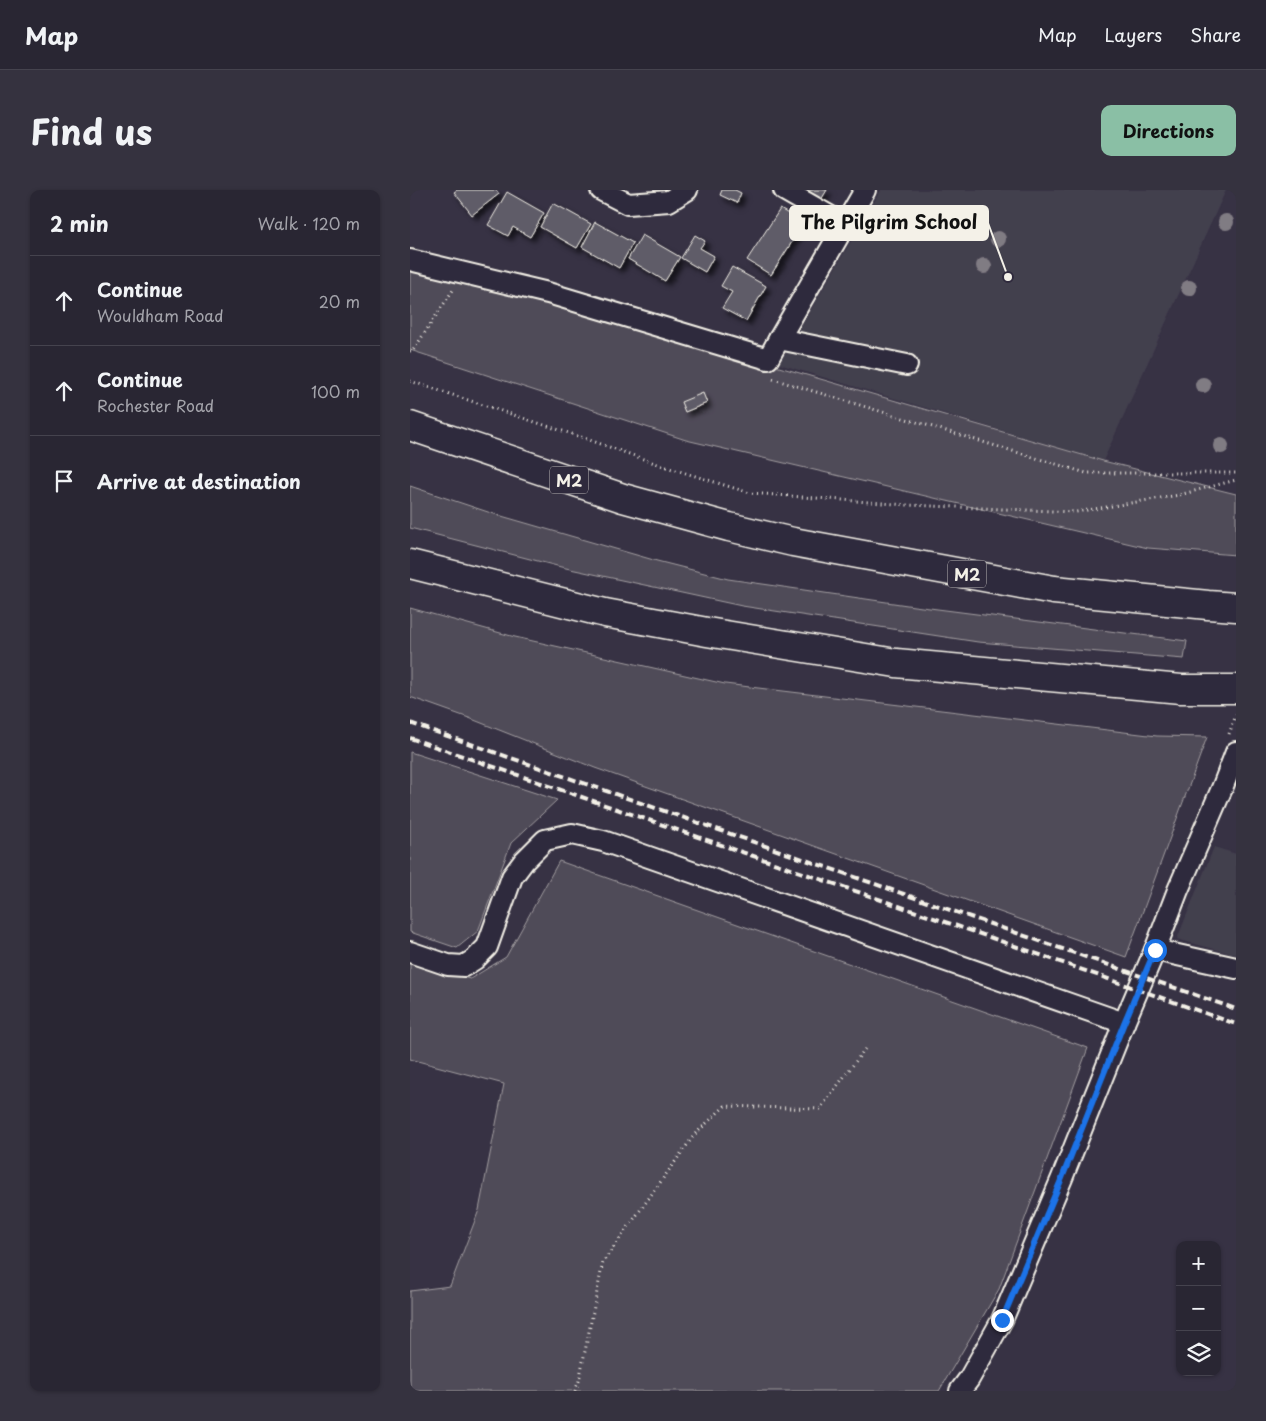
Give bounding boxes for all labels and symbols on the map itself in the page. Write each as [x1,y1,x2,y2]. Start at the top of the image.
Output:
callout: The Pilgrim School [790,206,988,240]
text: The Pilgrim School [801,207,978,235]
road number: M2 [550,466,588,494]
road number: M2 [948,560,986,588]
route start [1144,939,1167,962]
route end [991,1309,1014,1332]

